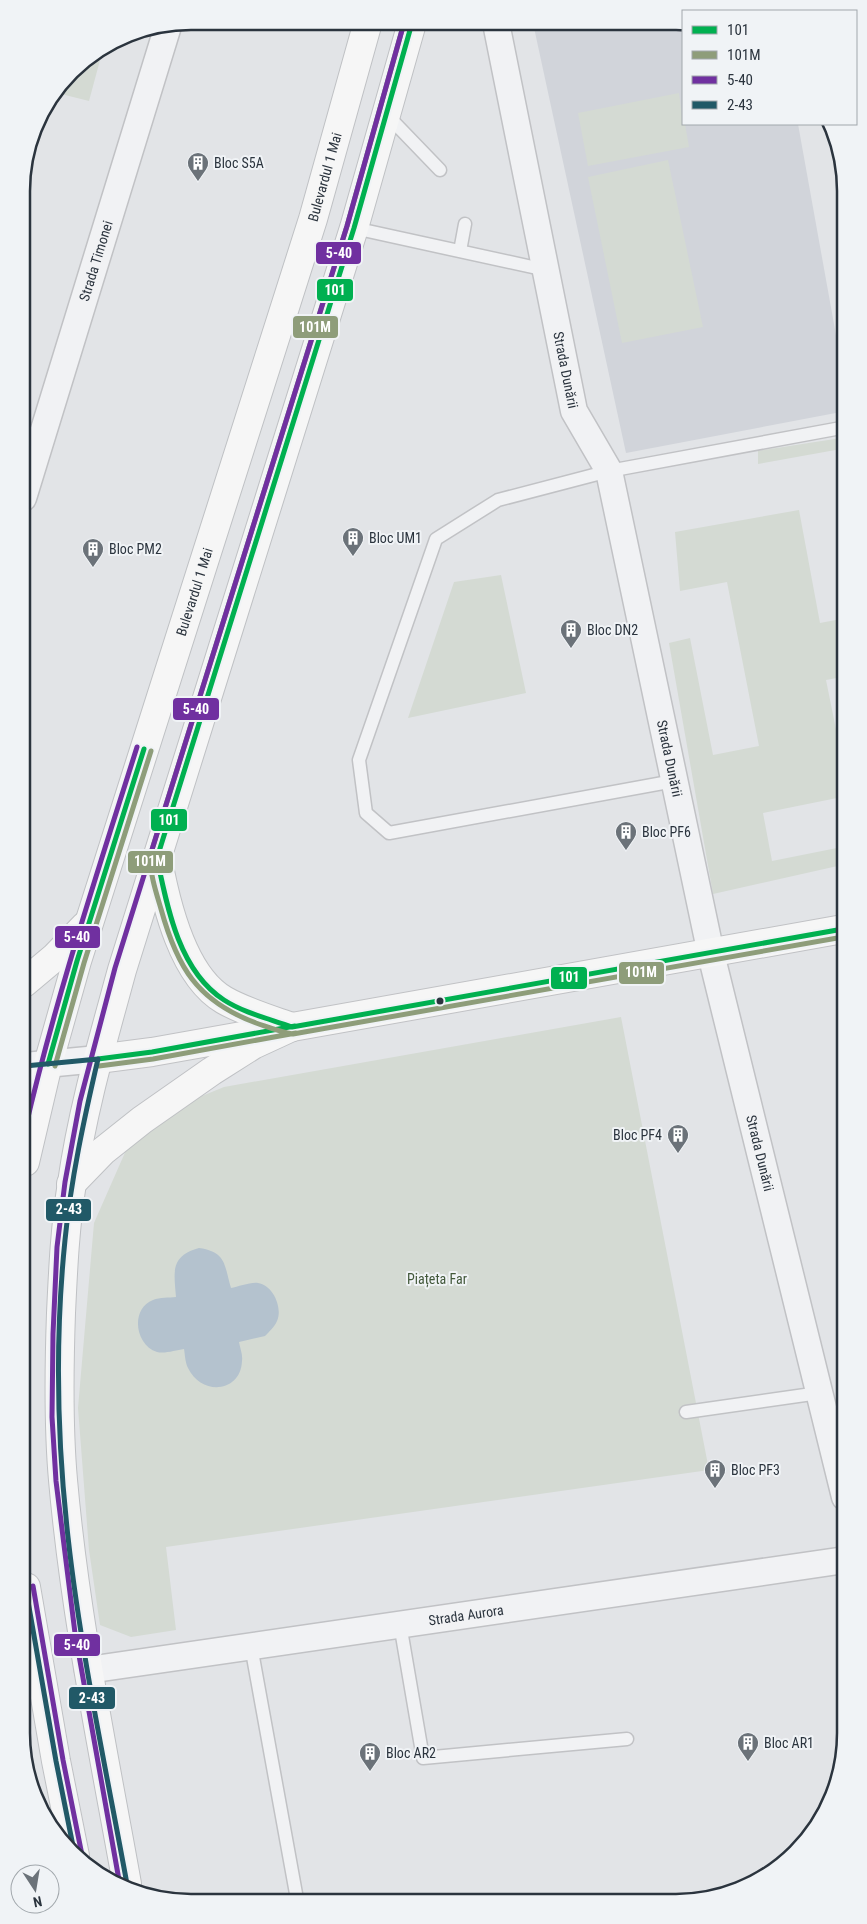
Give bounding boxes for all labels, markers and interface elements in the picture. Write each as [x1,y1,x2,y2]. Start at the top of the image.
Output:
legend [682,10,857,125]
text: 101 [727,21,749,39]
text: 101M [727,46,761,64]
text: 5-40 [727,71,753,89]
text: 2-43 [727,96,753,114]
street label: Bulevardul 1 Mai [305,131,345,223]
building icon: Bloc S5A [186,151,210,182]
place label: Bloc S5A [214,155,264,171]
street label: Strada Timonei [76,219,116,303]
line badge: 5-40 [315,241,362,265]
text: 5-40 [326,245,352,261]
line badge: 101 [316,278,354,302]
text: 101 [324,282,346,298]
line badge: 101M [292,315,339,339]
text: 101M [299,319,331,335]
street label: Strada Dunării [550,330,581,410]
building icon: Bloc UM1 [341,526,365,557]
place label: Bloc UM1 [369,530,422,546]
building icon: Bloc PM2 [81,537,105,568]
place label: Bloc PM2 [109,541,162,557]
street label: Bulevardul 1 Mai [173,546,216,638]
building icon: Bloc DN2 [559,618,583,649]
place label: Bloc DN2 [587,622,638,638]
line badge: 5-40 [172,697,220,721]
text: 5-40 [183,701,209,717]
street label: Strada Dunării [654,719,686,798]
line badge: 101 [150,808,188,832]
text: 101 [158,812,180,828]
building icon: Bloc PF6 [614,820,638,851]
place label: Bloc PF6 [642,824,691,840]
line badge: 101M [127,850,174,874]
text: 101M [134,853,166,869]
line badge: 5-40 [54,925,101,949]
text: 5-40 [64,929,90,945]
line badge: 101M [618,961,665,985]
text: 101M [625,964,657,980]
line badge: 101 [550,966,588,990]
text: 101 [558,969,580,985]
unlabelled marker [435,996,445,1006]
street label: Strada Dunării [743,1113,777,1193]
building icon: Bloc PF4 [666,1123,690,1154]
place label: Bloc PF4 [613,1127,662,1143]
line badge: 2-43 [45,1198,92,1222]
text: 2-43 [56,1201,82,1217]
park label: Piațeta Far [407,1271,467,1288]
building icon: Bloc PF3 [703,1458,727,1489]
place label: Bloc PF3 [731,1462,780,1478]
street label: Strada Aurora [427,1602,505,1628]
line badge: 5-40 [53,1633,101,1657]
text: 5-40 [64,1637,90,1653]
line badge: 2-43 [68,1686,116,1710]
text: 2-43 [79,1690,105,1706]
building icon: Bloc AR1 [736,1731,760,1762]
place label: Bloc AR1 [764,1735,814,1751]
building icon: Bloc AR2 [358,1741,382,1772]
place label: Bloc AR2 [386,1745,436,1761]
north arrow [10,1864,60,1914]
text: N [32,1893,44,1910]

